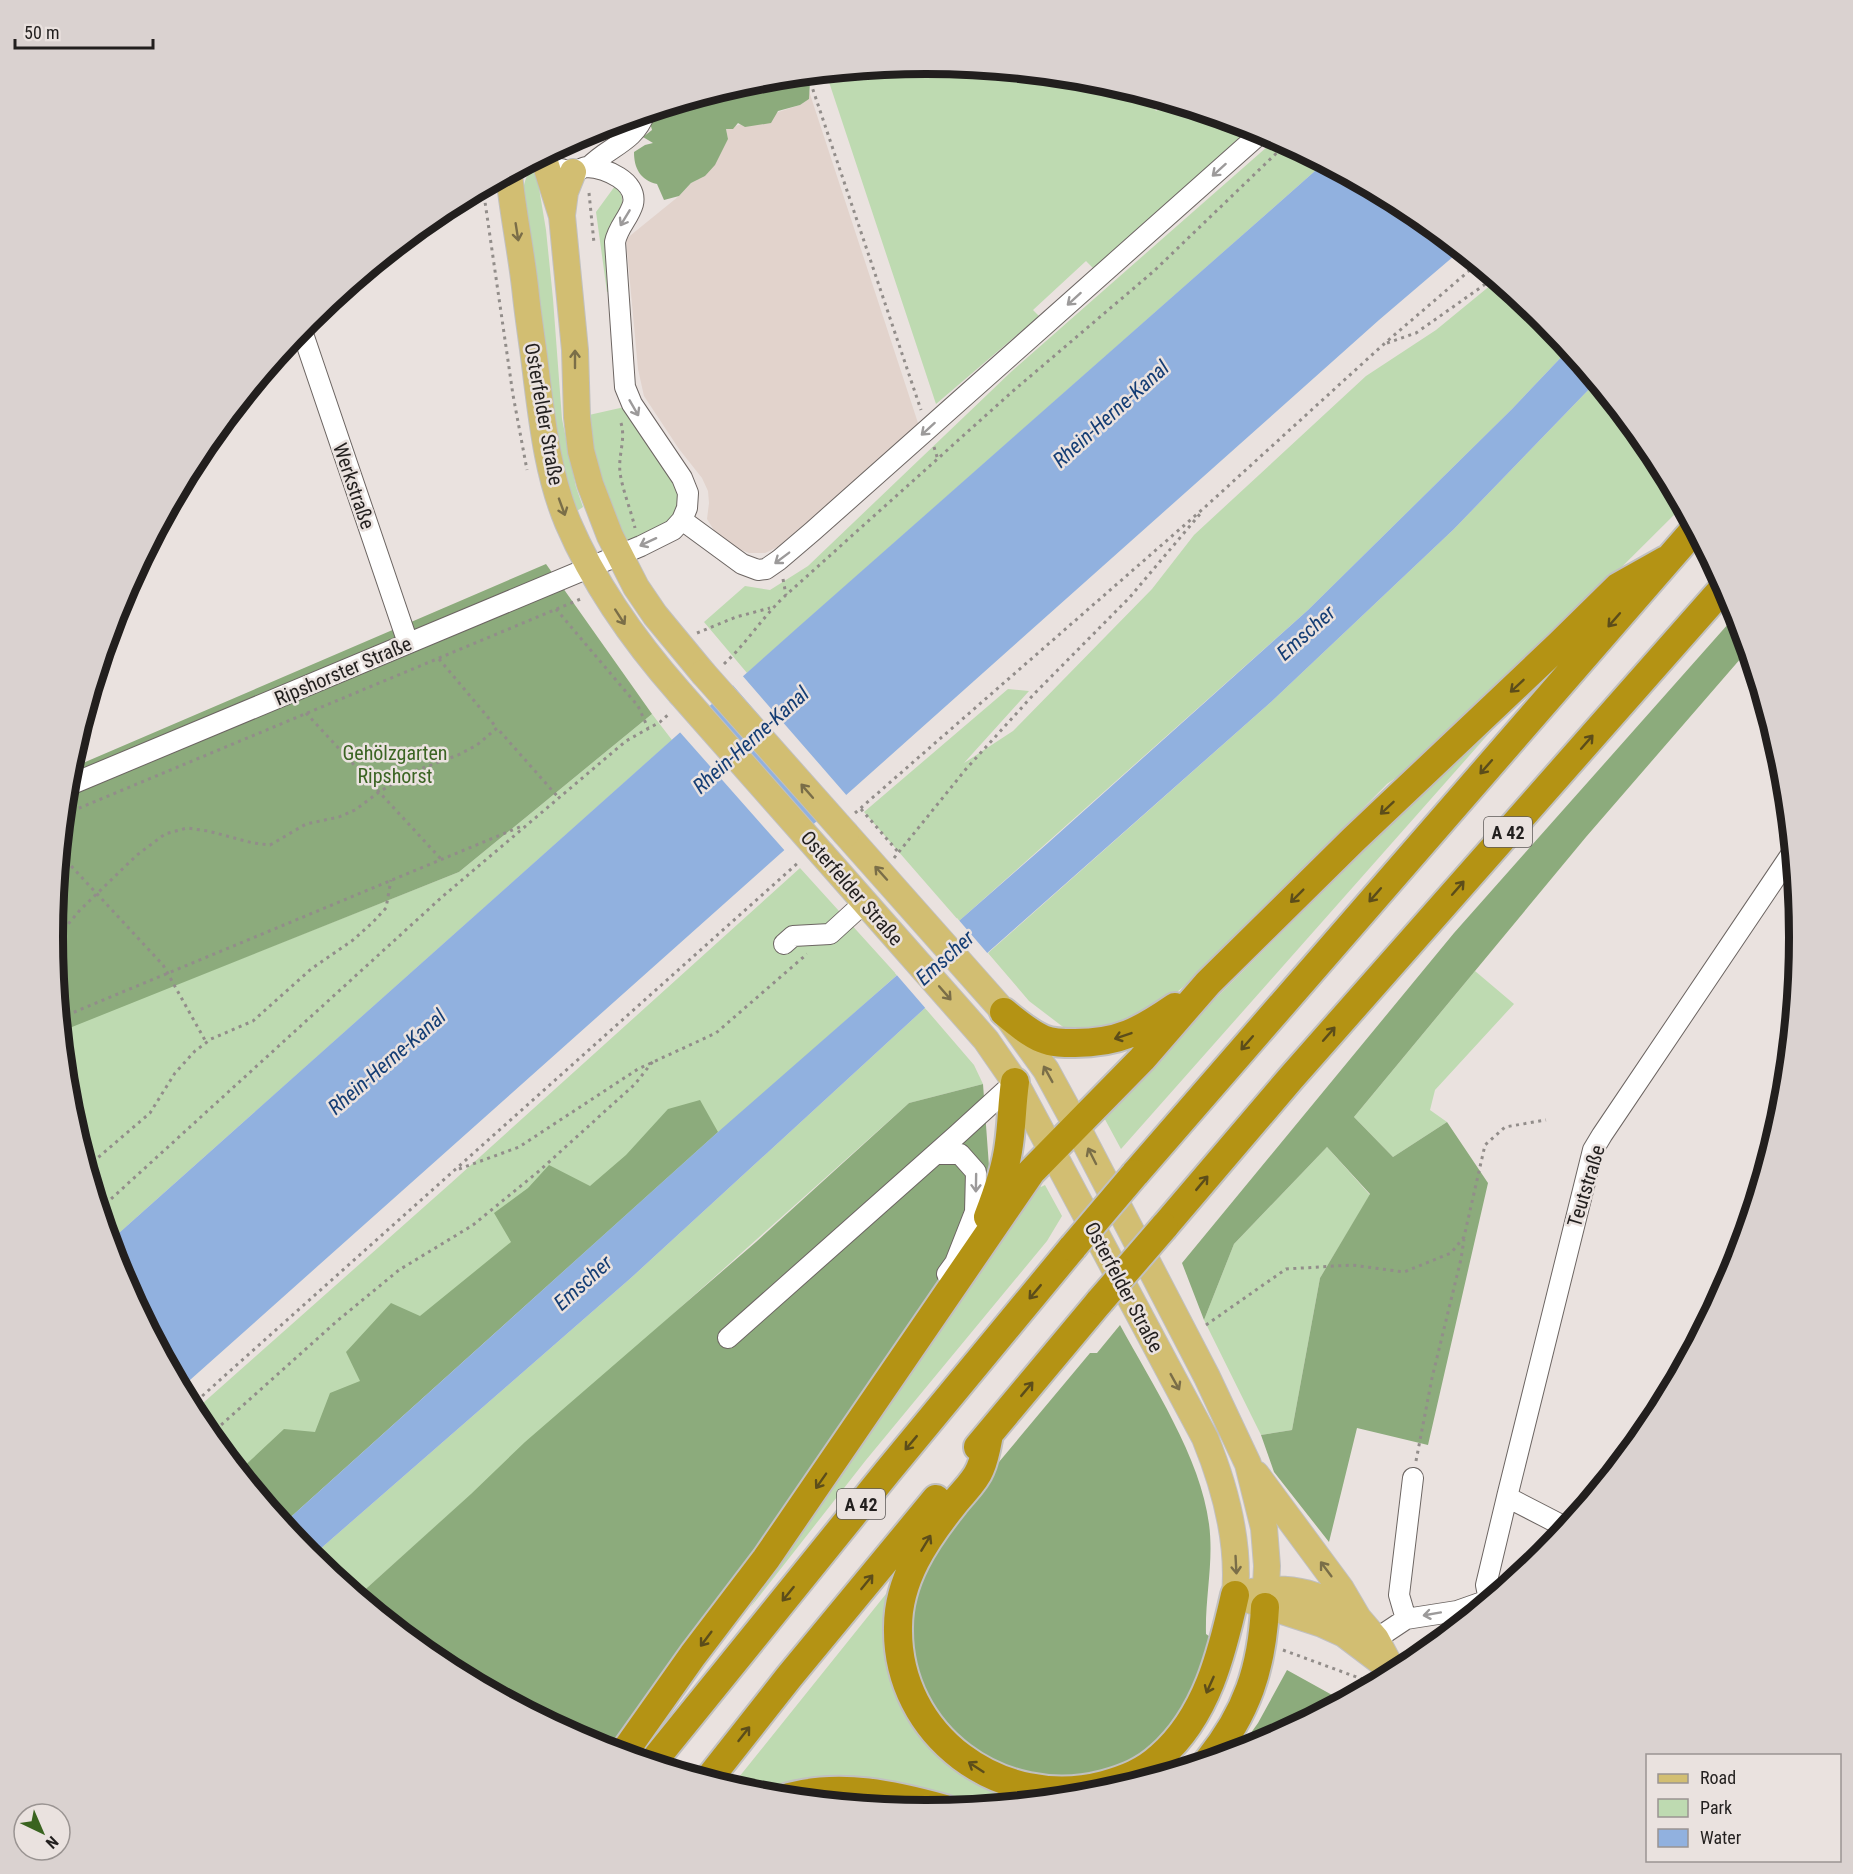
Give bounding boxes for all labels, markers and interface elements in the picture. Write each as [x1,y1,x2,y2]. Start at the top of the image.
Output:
scale bar [15,12,153,50]
text: 50 m [24,22,59,43]
one-way arrow [1212,163,1227,177]
one-way arrow [619,209,631,226]
one-way arrow [512,222,523,241]
one-way arrow [1067,292,1082,306]
street label: Osterfelder Straße [520,341,568,487]
one-way arrow [569,350,581,370]
water label: Rhein-Herne-Kanal [1048,355,1174,472]
one-way arrow [628,399,640,416]
one-way arrow [921,422,936,436]
street label: Werkstraße [328,440,380,532]
one-way arrow [558,497,569,516]
one-way arrow [640,537,658,549]
one-way arrow [774,551,790,564]
water label: Emscher [1272,600,1341,665]
one-way arrow [614,608,626,624]
one-way arrow [1607,612,1621,627]
street label: Ripshorster Straße [271,631,415,711]
one-way arrow [1509,678,1524,693]
water label: Rhein-Herne-Kanal [688,681,814,798]
one-way arrow [1580,735,1594,750]
park label: Gehölzgarten Ripshorst [342,741,448,788]
one-way arrow [1479,760,1493,775]
one-way arrow [800,783,814,798]
one-way arrow [1379,801,1394,815]
road number: A 42 [1484,817,1532,847]
street label: Osterfelder Straße [796,826,908,950]
one-way arrow [874,866,888,881]
one-way arrow [1451,881,1465,896]
one-way arrow [1368,887,1382,902]
one-way arrow [1289,888,1304,903]
water label: Emscher [911,925,980,990]
one-way arrow [938,985,952,1000]
water label: Rhein-Herne-Kanal [323,1004,451,1120]
one-way arrow [1323,1026,1336,1042]
one-way arrow [1114,1031,1133,1042]
one-way arrow [1240,1035,1254,1050]
one-way arrow [1042,1066,1054,1083]
street label: Teutstraße [1562,1142,1610,1230]
one-way arrow [1086,1148,1098,1165]
one-way arrow [970,1172,982,1192]
one-way arrow [1195,1175,1208,1191]
street label: Osterfelder Straße [1080,1218,1168,1356]
water label: Emscher [549,1250,618,1315]
one-way arrow [1029,1284,1042,1300]
one-way arrow [1169,1373,1181,1390]
one-way arrow [1020,1382,1034,1397]
one-way arrow [904,1435,918,1450]
one-way arrow [815,1472,827,1489]
road number: A 42 [837,1489,885,1519]
one-way arrow [919,1534,932,1551]
one-way arrow [1231,1555,1242,1575]
one-way arrow [1320,1561,1333,1577]
one-way arrow [860,1575,874,1590]
one-way arrow [781,1585,794,1601]
one-way arrow [1423,1609,1442,1620]
one-way arrow [699,1630,712,1646]
one-way arrow [1203,1676,1214,1694]
one-way arrow [738,1726,751,1742]
legend [1646,1754,1841,1862]
one-way arrow [968,1761,985,1773]
text: Road [1700,1767,1736,1788]
text: Park [1700,1797,1732,1818]
north arrow [12,1802,72,1862]
text: Water [1700,1827,1742,1848]
text: N [42,1832,62,1853]

